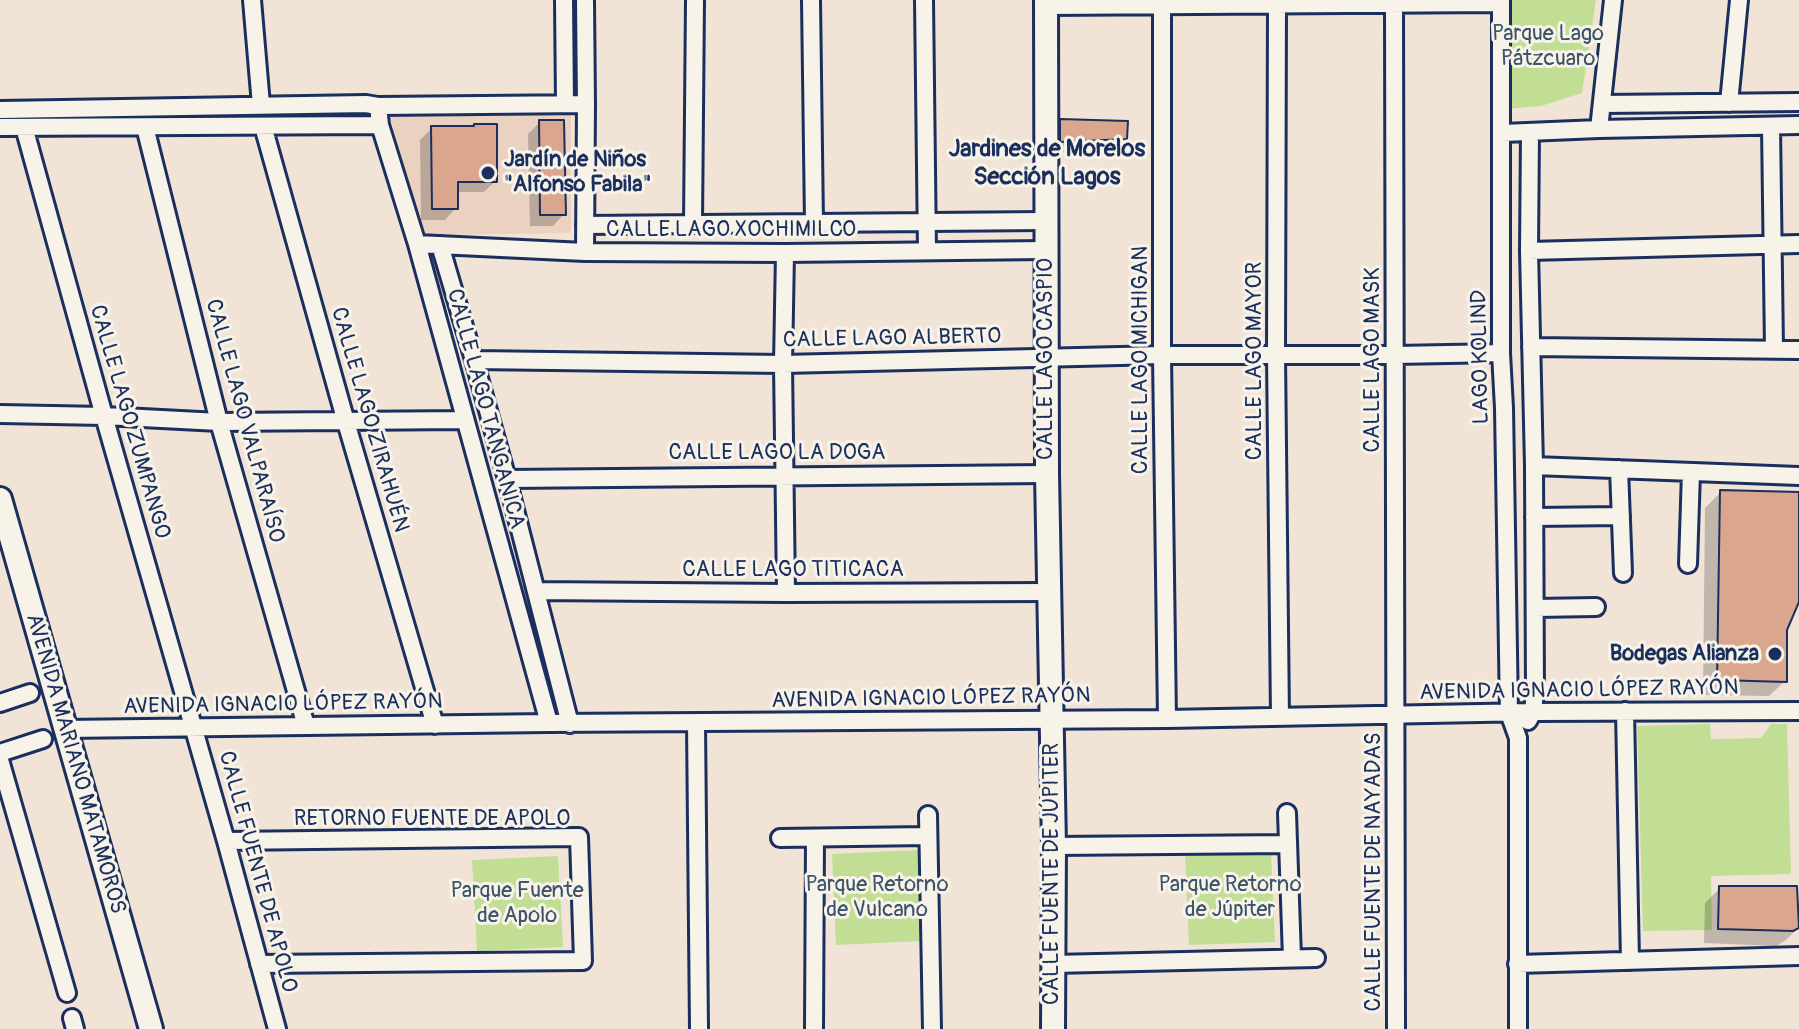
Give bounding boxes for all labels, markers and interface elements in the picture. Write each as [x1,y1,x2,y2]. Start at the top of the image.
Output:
park label: Parque Lago Pátzcuaro [1492,21,1604,72]
district label: Jardines de Morelos Sección Lagos [949,136,1145,192]
place label: Jardín de Niños "Alfonso Fabila" [504,147,651,198]
marker: Jardín de Niños "Alfonso Fabila" [479,164,497,182]
street label: CALLE LAGO XOCHIMILCO [606,217,856,243]
street label: CALLE LAGO MICHIGAN [1128,246,1154,474]
street label: CALLE LAGO CASPIO [1033,258,1059,460]
street label: CALLE LAGO MAYOR [1242,262,1268,460]
street label: CALLE LAGO MASK [1360,267,1386,453]
street label: CALLE LAGO TANGANICA [440,286,530,532]
street label: LAGO KOLIND [1467,290,1495,424]
street label: CALLE LAGO VALPARAÍSO [199,296,289,546]
street label: CALLE LAGO ZUMPANGO [83,302,175,542]
street label: CALLE LAGO ZIRAHUÉN [324,304,414,536]
street label: CALLE LAGO ALBERTO [783,324,1001,354]
street label: CALLE LAGO LA DOGA [669,440,885,466]
street label: CALLE LAGO TITICACA [682,557,904,583]
street label: AVENIDA MARIANO MATAMOROS [19,611,131,917]
place label: Bodegas Alianza [1610,641,1759,667]
marker: Bodegas Alianza [1766,645,1784,663]
street label: AVENIDA IGNACIO LÓPEZ RAYÓN [1419,675,1739,707]
street label: AVENIDA IGNACIO LÓPEZ RAYÓN [771,683,1091,715]
street label: AVENIDA IGNACIO LÓPEZ RAYÓN [123,689,443,721]
street label: CALLE FUENTE DE NAYADAS [1361,733,1387,1011]
street label: CALLE FUENTE DE JÚPITER [1039,743,1065,1005]
street label: CALLE FUENTE DE APOLO [212,748,302,996]
street label: RETORNO FUENTE DE APOLO [294,806,570,832]
park label: Parque Retorno de Vulcano [805,872,949,924]
park label: Parque Retorno de Júpiter [1158,872,1302,924]
park label: Parque Fuente de Apolo [451,878,583,930]

